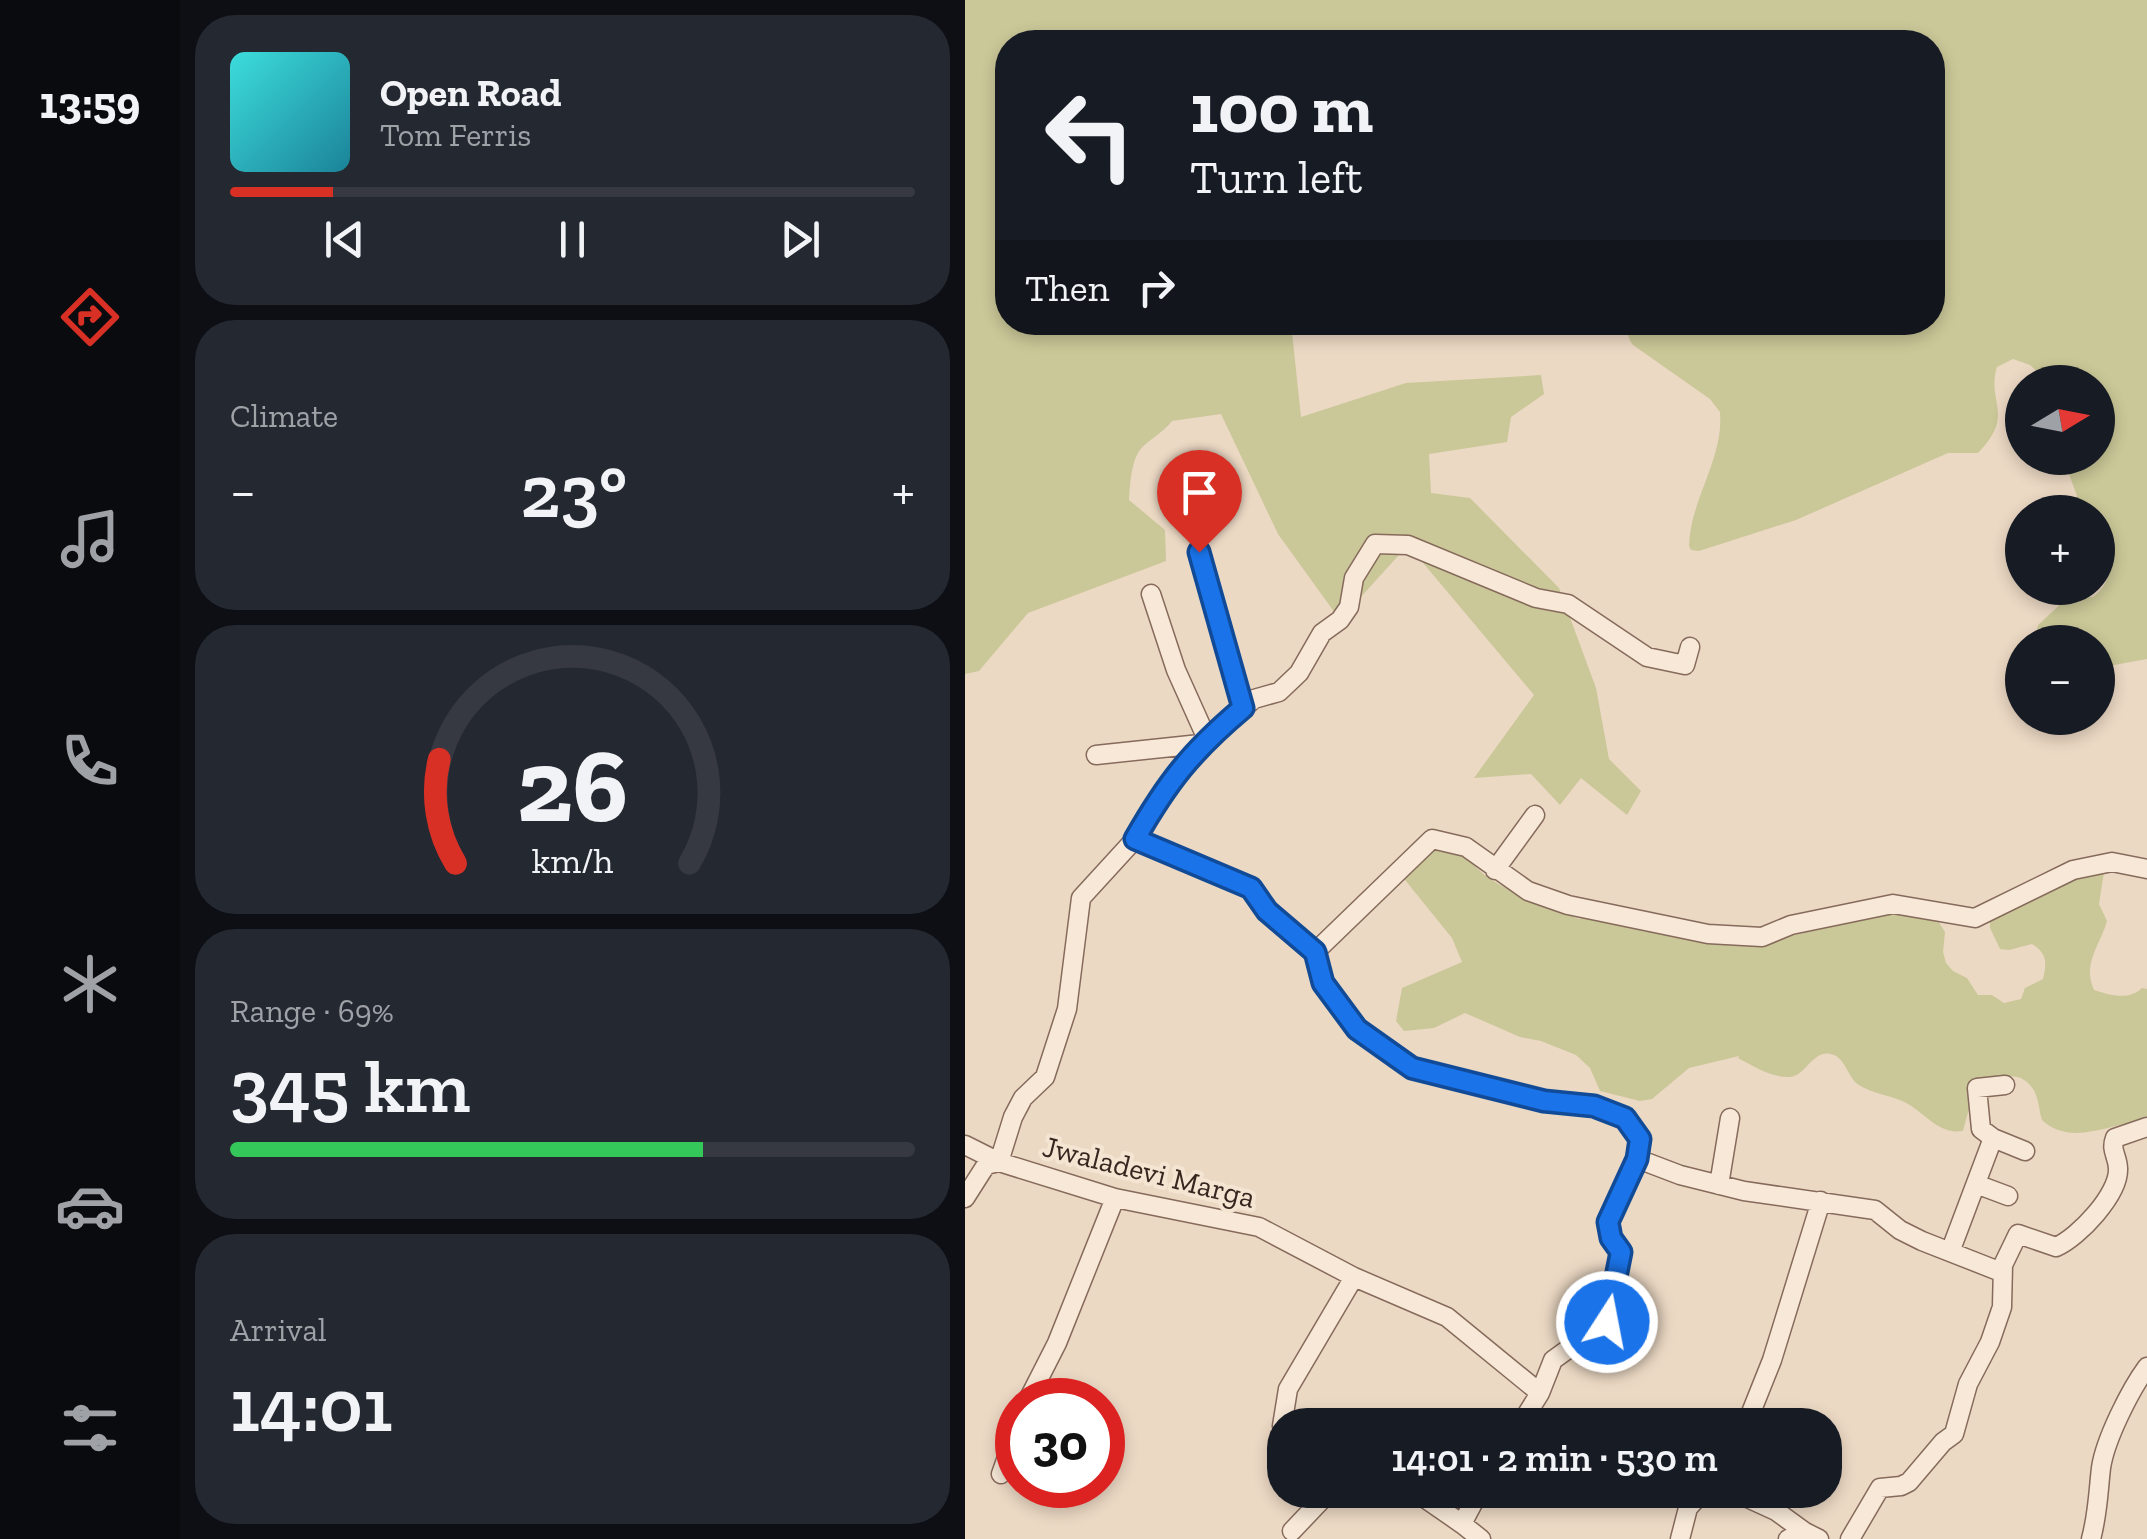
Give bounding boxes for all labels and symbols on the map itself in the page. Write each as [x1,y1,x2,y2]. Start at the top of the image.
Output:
north arrow [2005,365,2115,475]
pin [1157,450,1242,553]
street label: Jwaladevi Marga [1039,1128,1259,1216]
position arrow [1555,1270,1659,1374]
speed limit sign: 30 [995,1378,1125,1508]

